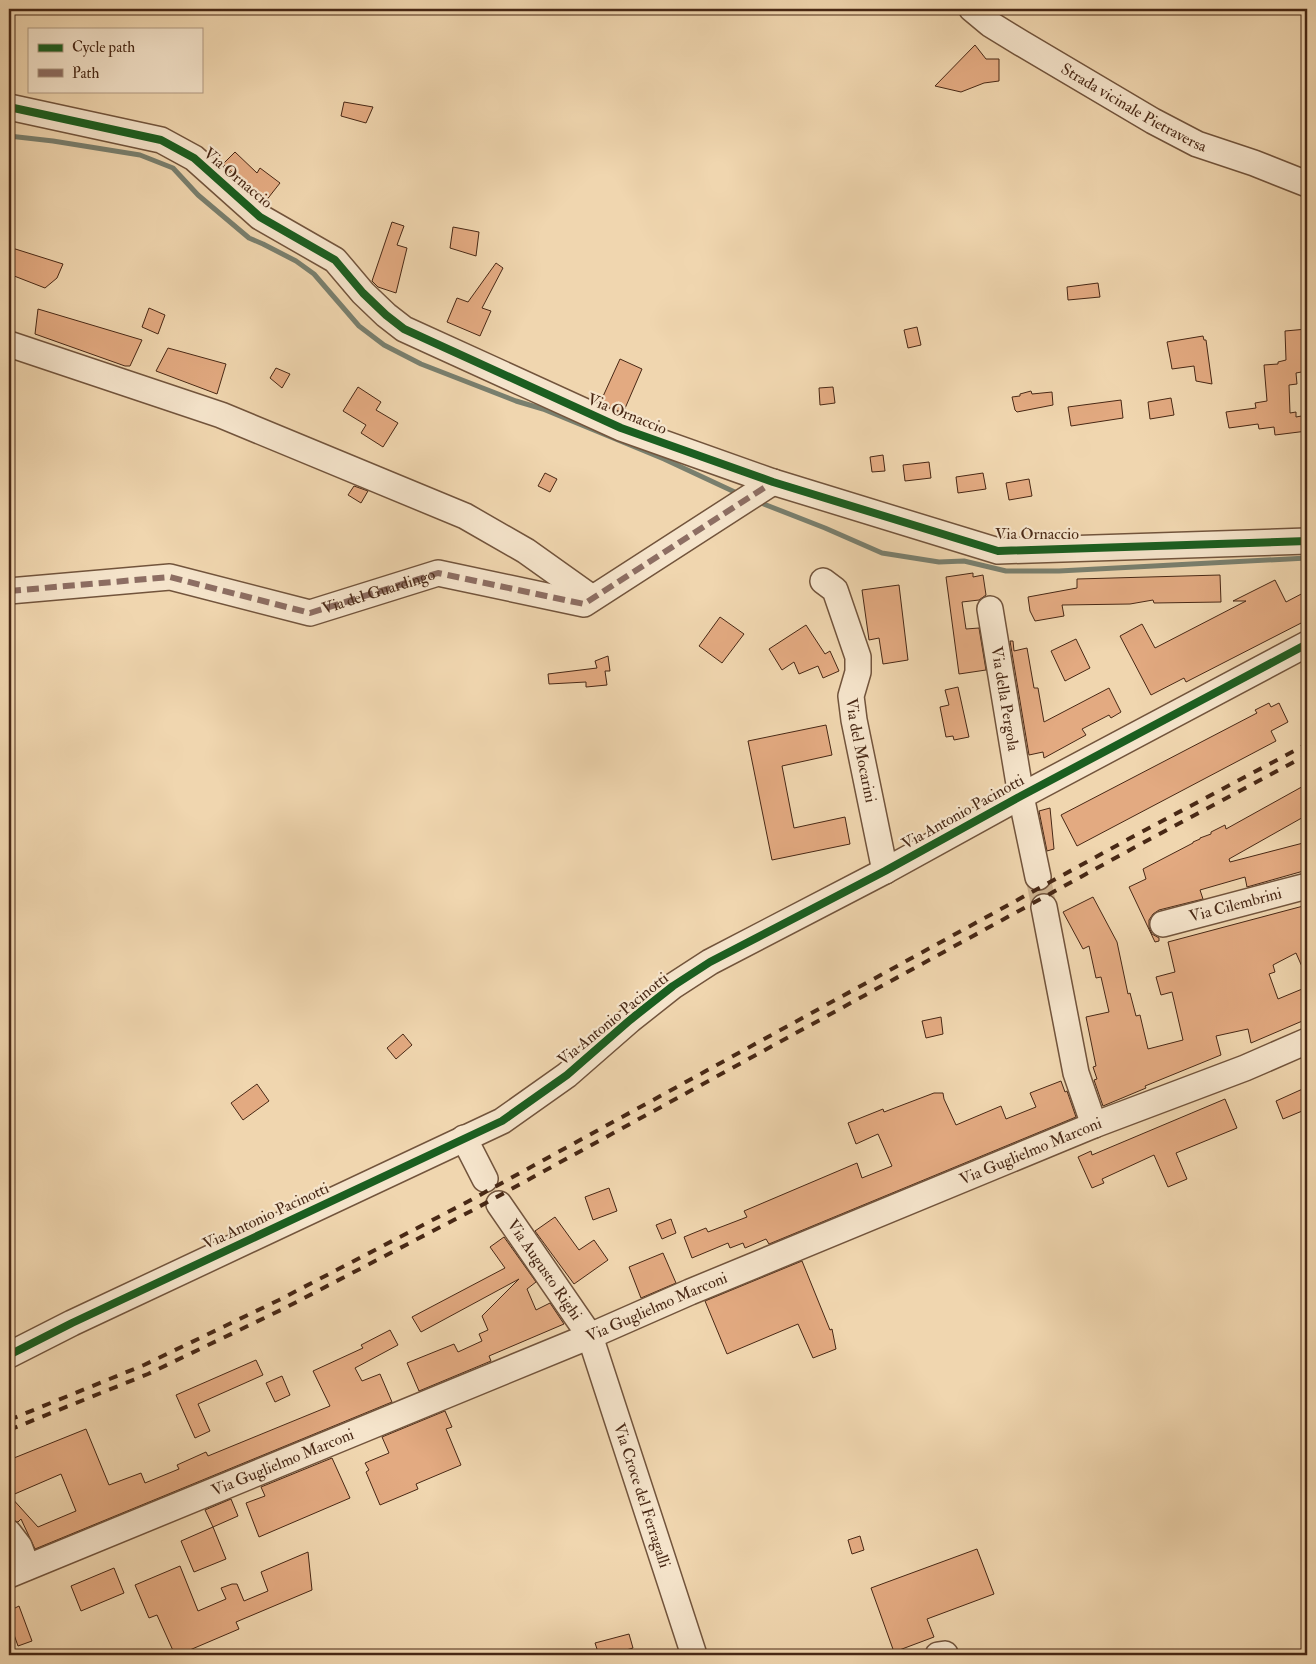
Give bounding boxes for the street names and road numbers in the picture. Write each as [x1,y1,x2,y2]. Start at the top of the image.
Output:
street label: Strada vicinale Pietraversa [1057,59,1209,157]
street label: Via Ornaccio [199,143,277,213]
street label: Via Ornaccio [584,389,670,439]
street label: Via Ornaccio [995,524,1079,544]
street label: Via del Guardingo [319,564,438,619]
street label: Via della Pergola [986,645,1023,753]
street label: Via del Mocarini [841,697,881,804]
street label: Via Antonio Pacinotti [898,770,1028,854]
street label: Via Cilembrini [1187,883,1284,927]
street label: Via Antonio Pacinotti [554,968,672,1070]
street label: Via Guglielmo Marconi [956,1113,1104,1190]
street label: Via Antonio Pacinotti [200,1178,332,1254]
street label: Via Augusto Righi [503,1216,586,1324]
street label: Via Guglielmo Marconi [583,1268,730,1346]
street label: Via Croce del Ferragalli [609,1421,675,1570]
street label: Via Guglielmo Marconi [209,1424,357,1501]

